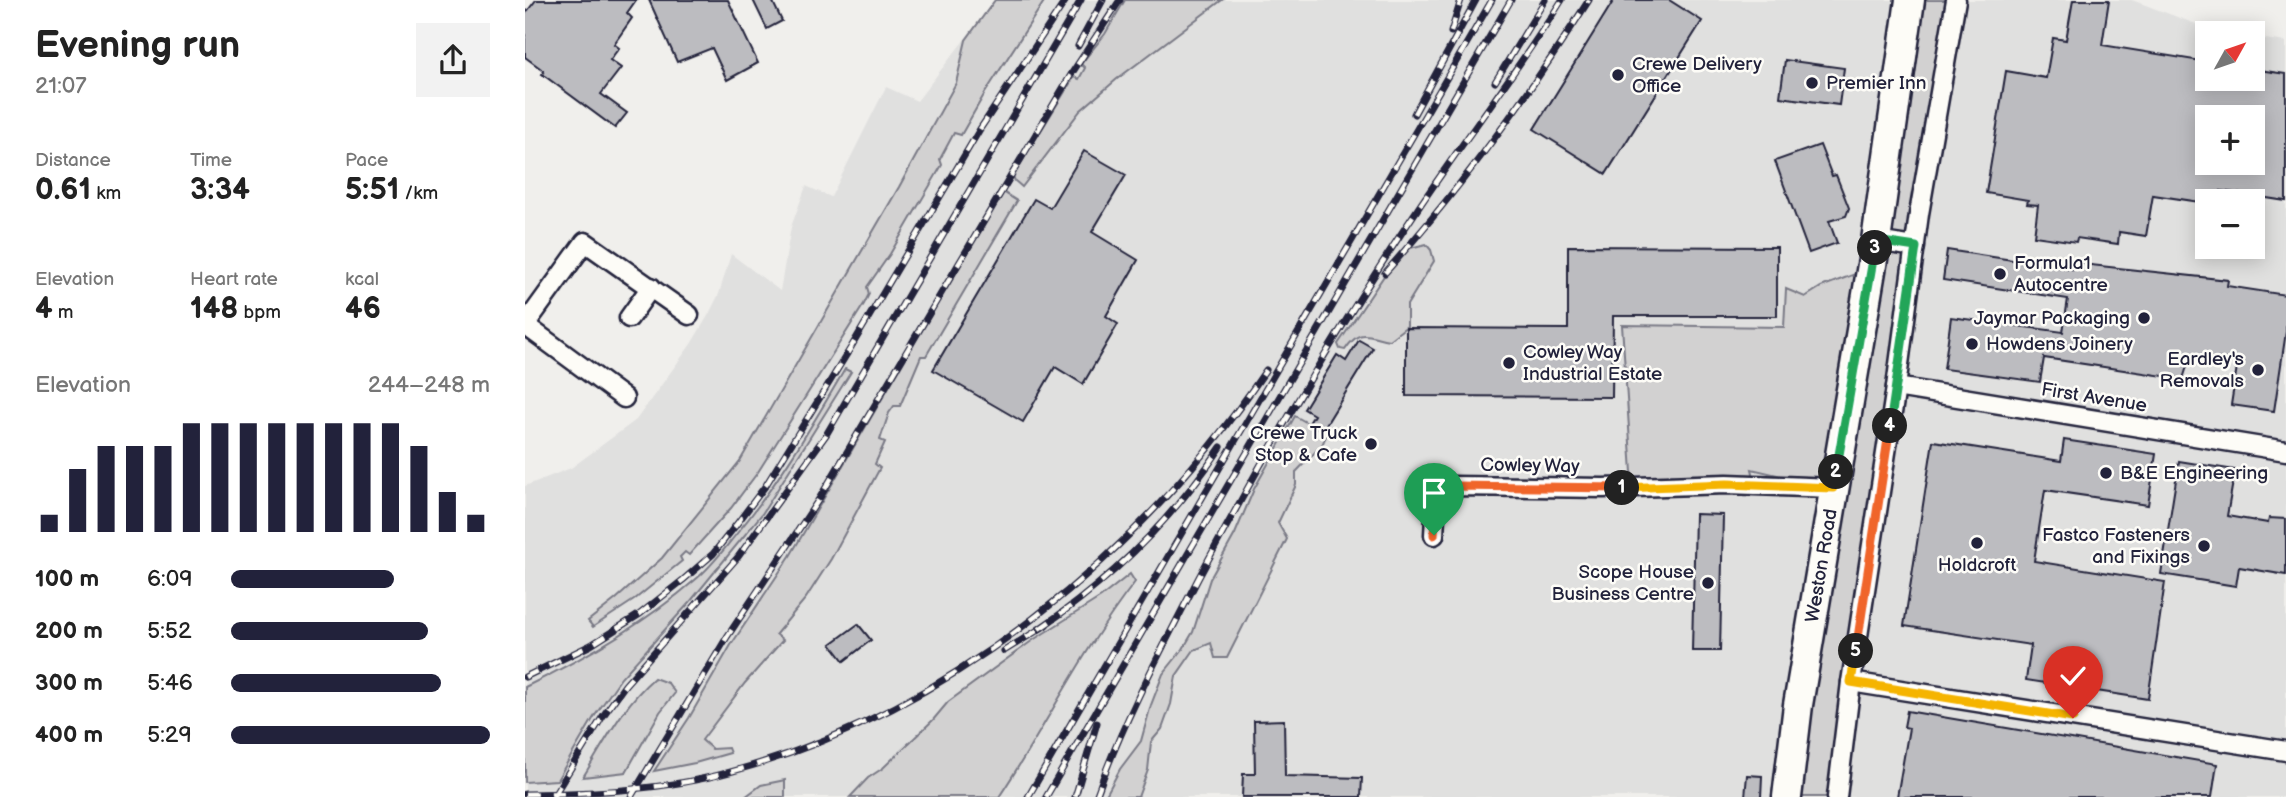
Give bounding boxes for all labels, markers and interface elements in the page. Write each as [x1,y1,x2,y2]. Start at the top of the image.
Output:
north arrow [2195,21,2265,91]
map controls [2195,21,2265,259]
text: Evening run [35,23,240,68]
button: share [416,23,490,97]
place label: Crewe Delivery Office [1632,53,1762,98]
marker: Crewe Delivery Office [1610,67,1626,83]
text: 21:07 [35,72,87,100]
place label: Premier Inn [1826,72,1926,95]
marker: Premier Inn [1804,75,1820,91]
button: + [2195,105,2265,175]
text: Distance [35,149,111,172]
text: Time [190,149,232,172]
text: Pace [345,149,388,172]
text: 0.61 [35,172,91,208]
text: 3:34 [190,172,250,208]
text: 5:51 [345,172,399,208]
text: km [91,182,121,205]
text: /km [399,182,438,205]
button: − [2195,189,2265,259]
pin: 3 [1857,230,1893,266]
text: 3 [1869,236,1880,259]
place label: Formula1 Autocentre [2014,252,2108,297]
marker: Formula1 Autocentre [1992,266,2008,282]
text: Elevation [35,268,114,291]
text: Heart rate [190,268,278,291]
text: kcal [345,268,379,291]
text: 4 [35,291,53,327]
text: 148 [190,291,238,327]
text: 46 [345,291,381,327]
text: m [53,301,74,324]
text: bpm [238,301,281,324]
place label: Jaymar Packaging [1974,307,2130,330]
marker: Jaymar Packaging [2136,310,2152,326]
place label: Howdens Joinery [1986,333,2133,356]
marker: Howdens Joinery [1964,336,1980,352]
place label: Cowley Way Industrial Estate [1523,341,1662,386]
place label: Eardley's Removals [2160,348,2244,393]
marker: Cowley Way Industrial Estate [1501,355,1517,371]
marker: Eardley's Removals [2250,362,2266,378]
text: Elevation [35,371,131,399]
text: 244–248 m [368,371,490,399]
street label: First Avenue [2039,378,2149,418]
pin: 4 [1873,408,1907,444]
text: 4 [1884,414,1895,437]
place label: Crewe Truck Stop & Cafe [1250,422,1358,467]
marker: Crewe Truck Stop & Cafe [1363,436,1379,452]
street label: Cowley Way [1480,454,1580,478]
pin: 2 [1819,454,1853,490]
text: 2 [1830,460,1841,483]
place label: B&E Engineering [2120,462,2268,485]
pin [1404,463,1464,535]
marker: B&E Engineering [2098,465,2114,481]
pin: 1 [1605,470,1639,505]
icon: arrive [1415,474,1453,512]
text: 1 [1618,476,1626,499]
street label: Weston Road [1801,507,1842,624]
place label: Fastco Fasteners and Fixings [2042,524,2190,569]
marker: Holdcroft [1969,535,1985,551]
marker: Fastco Fasteners and Fixings [2196,538,2212,554]
place label: Holdcroft [1938,554,2017,577]
place label: Scope House Business Centre [1552,561,1694,606]
text: 100 m [35,565,99,593]
text: 6:09 [147,565,193,593]
marker: Scope House Business Centre [1700,575,1716,591]
text: 200 m [35,617,103,645]
text: 5:52 [147,617,192,645]
pin: 5 [1839,634,1873,668]
text: 5 [1850,639,1861,662]
pin [2043,646,2103,718]
icon: check [2054,657,2092,695]
text: 300 m [35,669,103,697]
text: 5:46 [147,669,193,697]
text: 400 m [35,721,103,749]
text: 5:29 [147,721,192,749]

